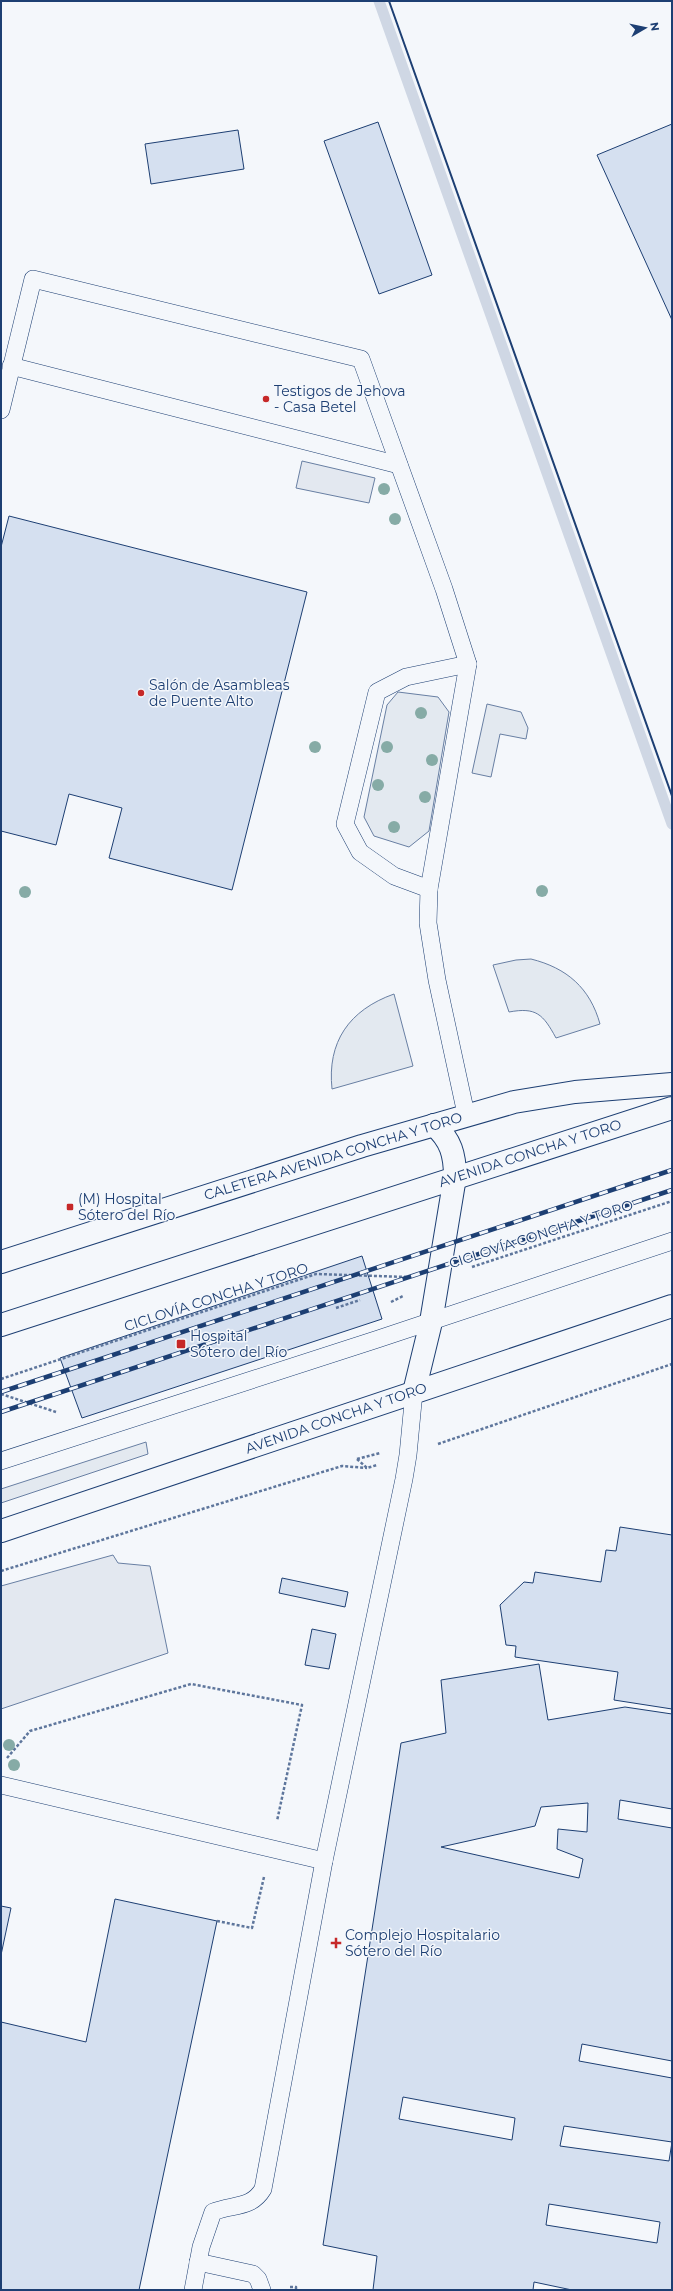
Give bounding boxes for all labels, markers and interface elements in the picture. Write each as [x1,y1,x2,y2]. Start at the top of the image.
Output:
north arrow [625,8,665,48]
text: N [647,21,662,32]
place label: Testigos de Jehova - Casa Betel [274,382,406,416]
marker: Testigos de Jehova - Casa Betel [261,394,271,404]
place label: Salón de Asambleas de Puente Alto [149,676,290,710]
marker: Salón de Asambleas de Puente Alto [136,688,146,698]
street label: CALETERA AVENIDA CONCHA Y TORO [202,1108,465,1204]
street label: AVENIDA CONCHA Y TORO [436,1115,624,1191]
place label: (M) Hospital Sótero del Río [78,1190,175,1224]
street label: CICLOVÍA CONCHA Y TORO [447,1196,636,1272]
marker: (M) Hospital Sótero del Río [65,1202,75,1212]
street label: CICLOVÍA CONCHA Y TORO [122,1259,311,1335]
place label: Hospital Sótero del Río [190,1327,287,1361]
marker: Hospital Sótero del Río [175,1338,187,1350]
street label: AVENIDA CONCHA Y TORO [243,1378,429,1458]
place label: Complejo Hospitalario Sótero del Río [345,1926,500,1960]
marker: Complejo Hospitalario Sótero del Río [330,1937,342,1949]

